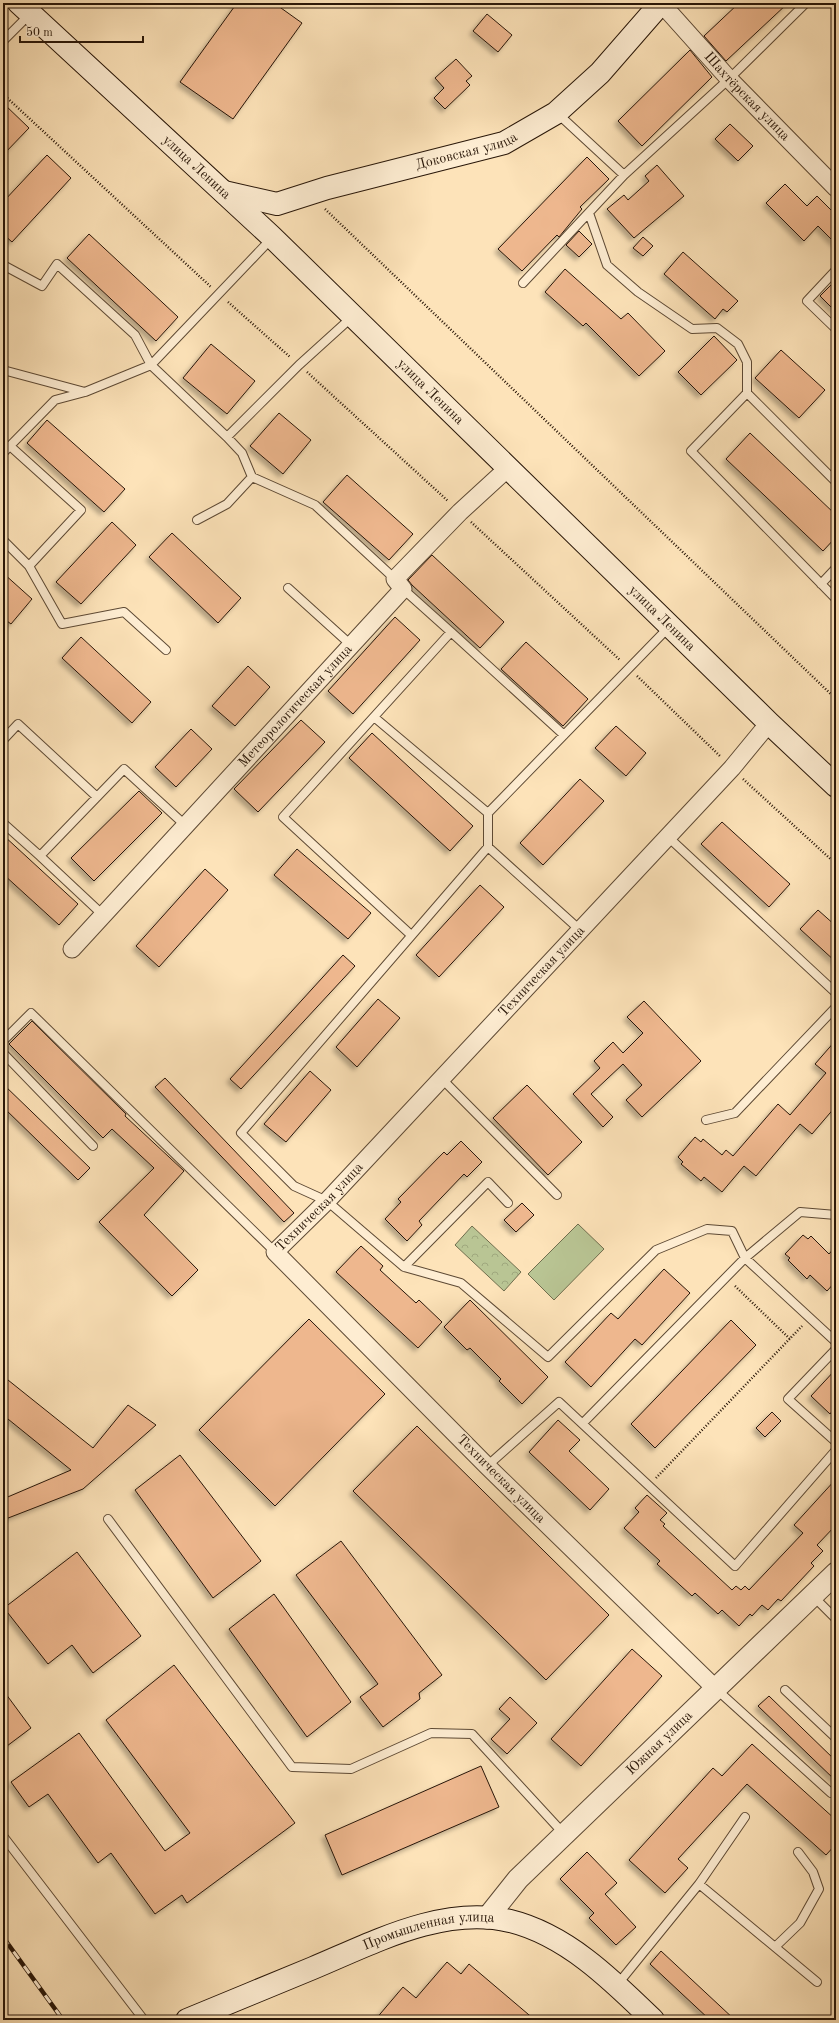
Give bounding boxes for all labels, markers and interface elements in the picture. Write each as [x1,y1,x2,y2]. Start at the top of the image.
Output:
scale bar [20,18,143,44]
text: 50 m [26,26,53,39]
street label: Шахтёрская улица [701,49,793,144]
street label: Доковская улица [414,130,520,172]
street label: улица Ленина [160,133,233,202]
street label: улица Ленина [394,356,466,427]
street label: улица Ленина [626,583,698,654]
street label: Метеорологическая улица [236,642,355,770]
street label: Техническая улица [496,923,587,1020]
street label: Техническая улица [273,1160,366,1254]
street label: Техническая улица [454,1432,548,1526]
street label: Южная улица [624,1708,695,1778]
street label: Промышленная улица [361,1910,495,1953]

